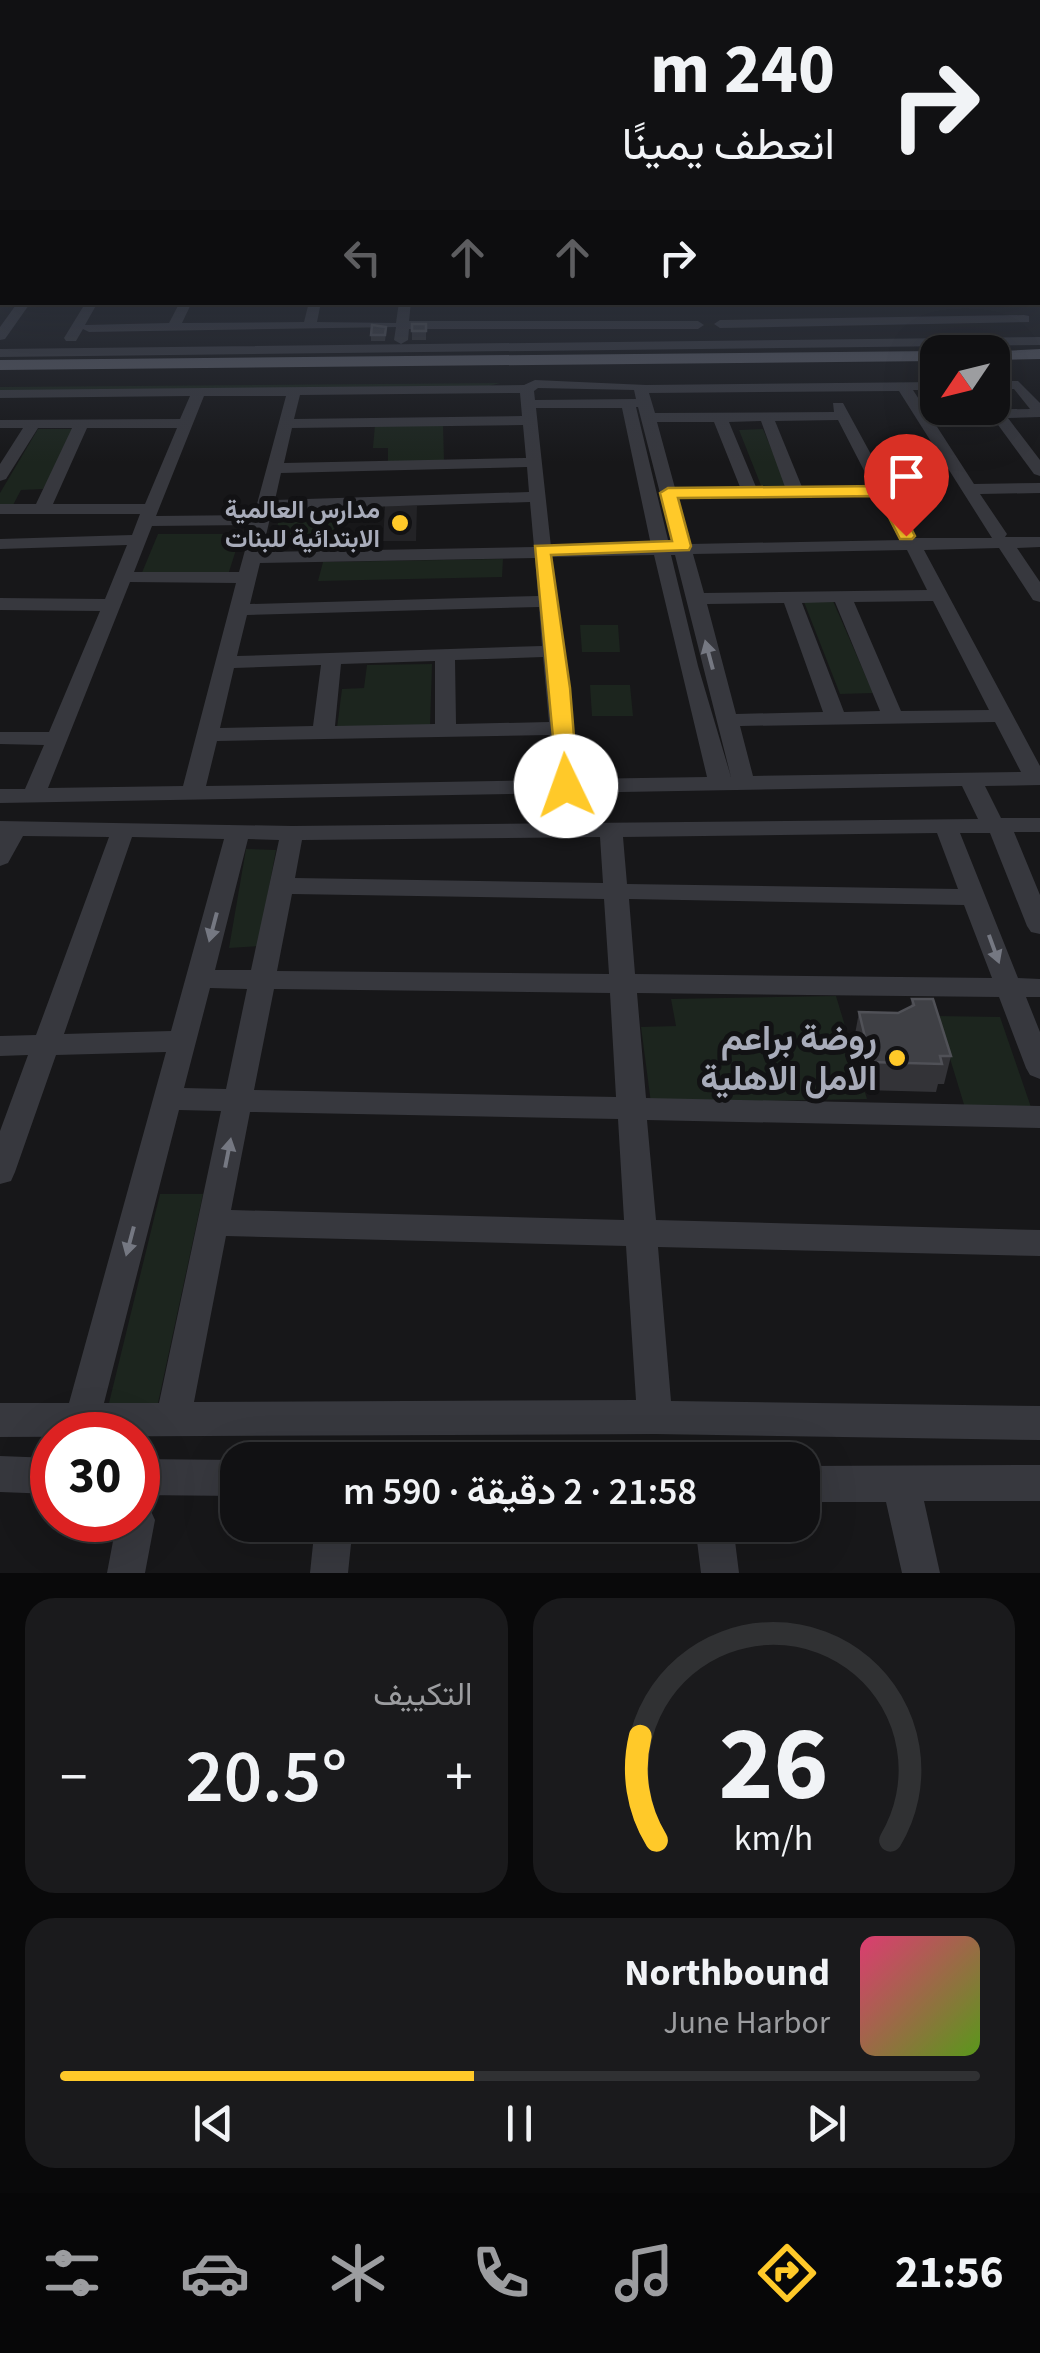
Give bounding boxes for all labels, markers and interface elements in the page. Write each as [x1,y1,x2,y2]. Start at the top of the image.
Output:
text: 240 m [650,20,835,120]
icon: right [870,40,1000,170]
text: انعطف يمينًا [622,113,835,177]
icon: left [335,230,390,285]
icon: ahead [440,230,495,285]
icon: ahead [545,230,600,285]
icon: right [650,230,705,285]
north arrow [920,335,1010,425]
map controls [920,335,1010,425]
pin [864,434,949,537]
icon: arrive [879,449,934,504]
place label: مدارس العالمية الابتدائية للبنات [225,492,380,557]
marker: مدارس العالمية الابتدائية للبنات [389,512,411,534]
one-way arrow [701,639,717,670]
position arrow [514,734,618,838]
one-way arrow [205,911,221,942]
one-way arrow [987,935,1002,965]
place label: روضة براعم الامل الاهلية [701,1014,877,1104]
marker: روضة براعم الامل الاهلية [886,1047,908,1069]
one-way arrow [221,1137,236,1169]
one-way arrow [122,1226,138,1257]
speed limit sign: 30 [30,1412,160,1542]
text: 21:58 · 2 دقيقة · 590 m [343,1465,697,1519]
text: التكييف [373,1672,473,1718]
text: 26 [719,1692,829,1840]
text: 20.5° [185,1724,347,1831]
text: − [60,1739,87,1817]
text: + [445,1739,473,1817]
text: km/h [734,1813,813,1864]
text: Northbound [624,1946,830,2000]
text: June Harbor [663,2000,830,2046]
icon: previous [186,2096,241,2151]
icon: pause [492,2096,547,2151]
icon: next [799,2096,854,2151]
icon: filters [37,2238,107,2308]
icon: car [180,2238,250,2308]
icon: climate [323,2238,393,2308]
icon: phone [466,2238,536,2308]
icon: music [609,2238,679,2308]
icon: directions [752,2238,822,2308]
text: 21:56 [895,2241,1003,2305]

